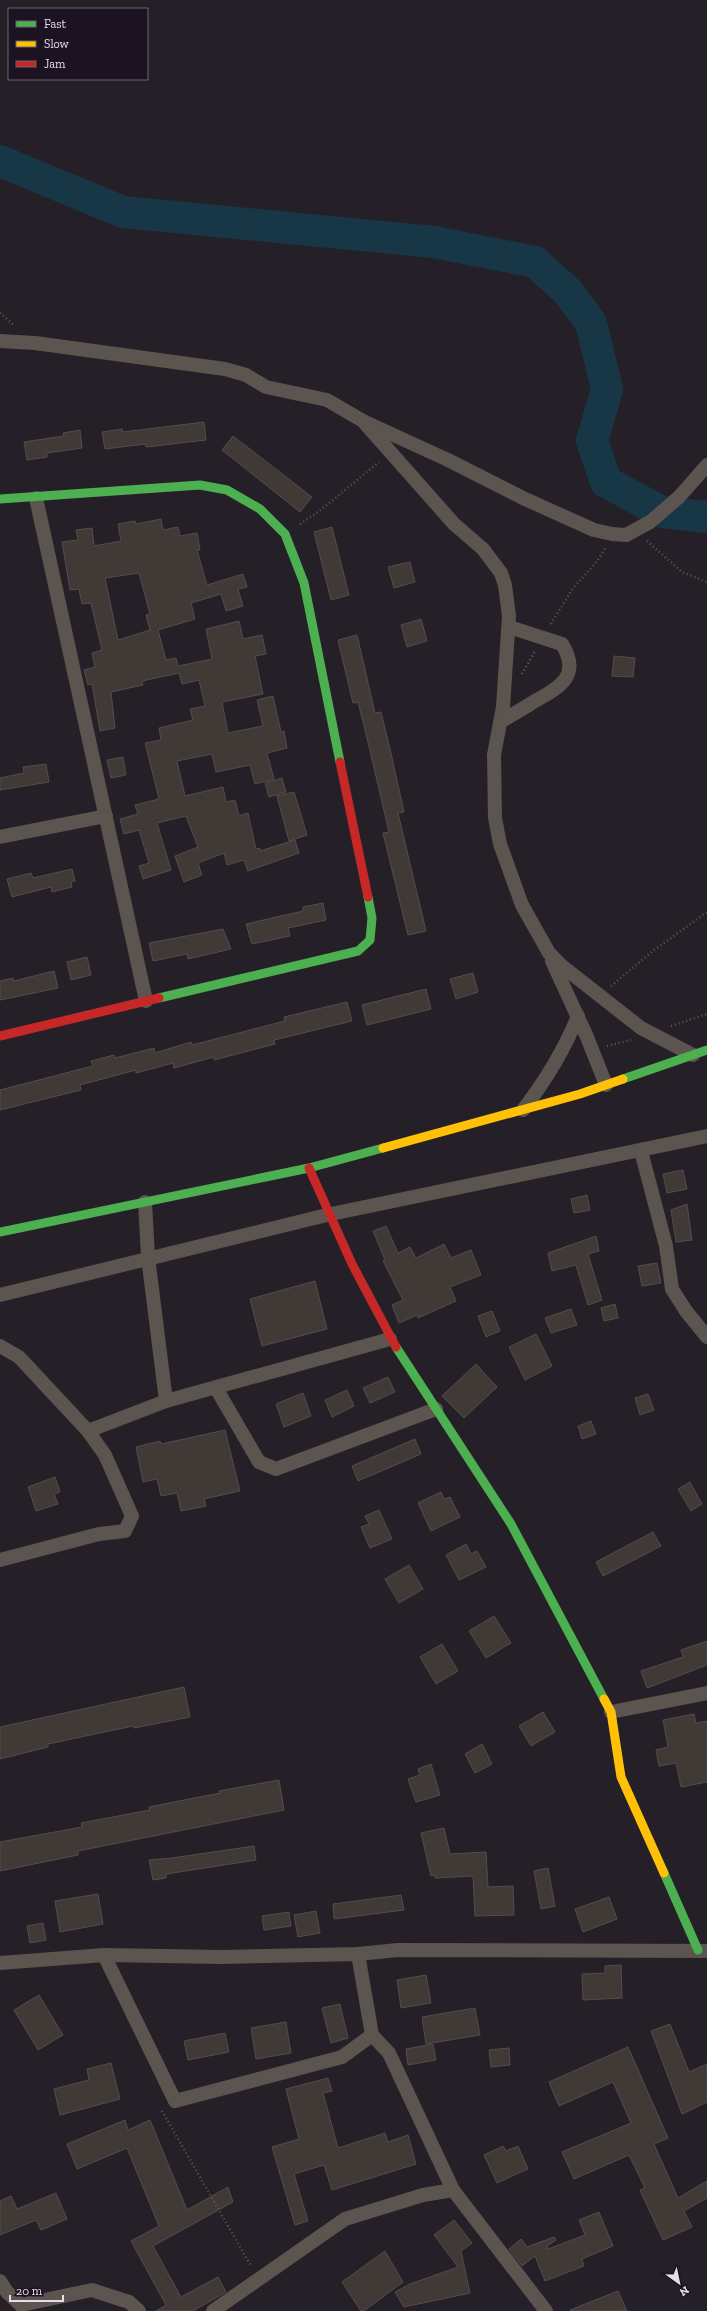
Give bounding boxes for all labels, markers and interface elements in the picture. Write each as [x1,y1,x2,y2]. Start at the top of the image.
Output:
legend [8,8,148,80]
text: Fast [44,17,67,31]
text: Slow [44,37,70,51]
text: Jam [44,57,66,71]
north arrow [659,2263,699,2303]
scale bar [10,2277,63,2303]
text: N [677,2283,691,2299]
text: 20 m [16,2284,43,2298]

